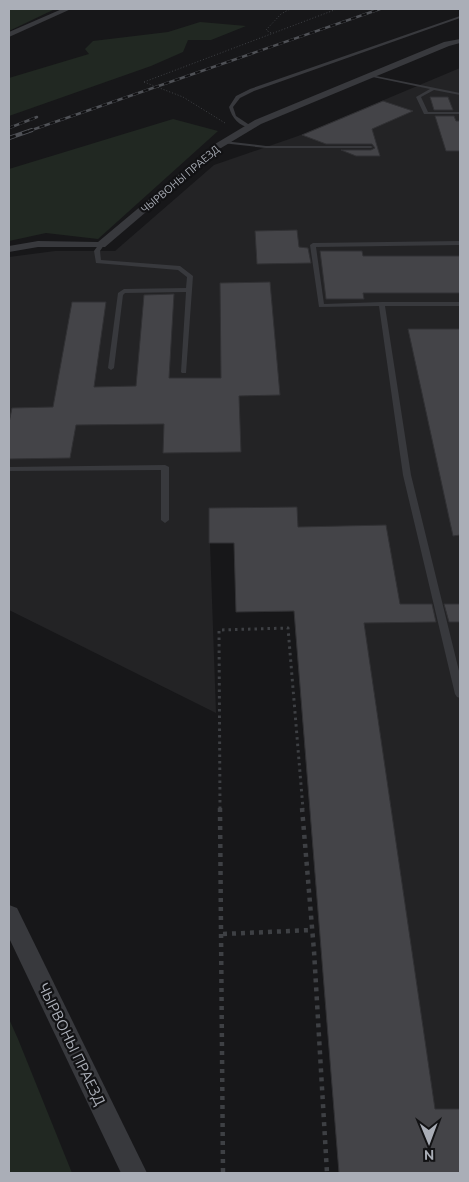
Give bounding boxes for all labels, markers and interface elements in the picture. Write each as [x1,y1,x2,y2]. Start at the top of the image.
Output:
street label: ЧЫРВОНЫ ПРАЕЗД [138,143,222,215]
street label: ЧЫРВОНЫ ПРАЕЗД [35,980,109,1108]
north arrow [404,1117,454,1167]
text: N [424,1147,435,1163]

